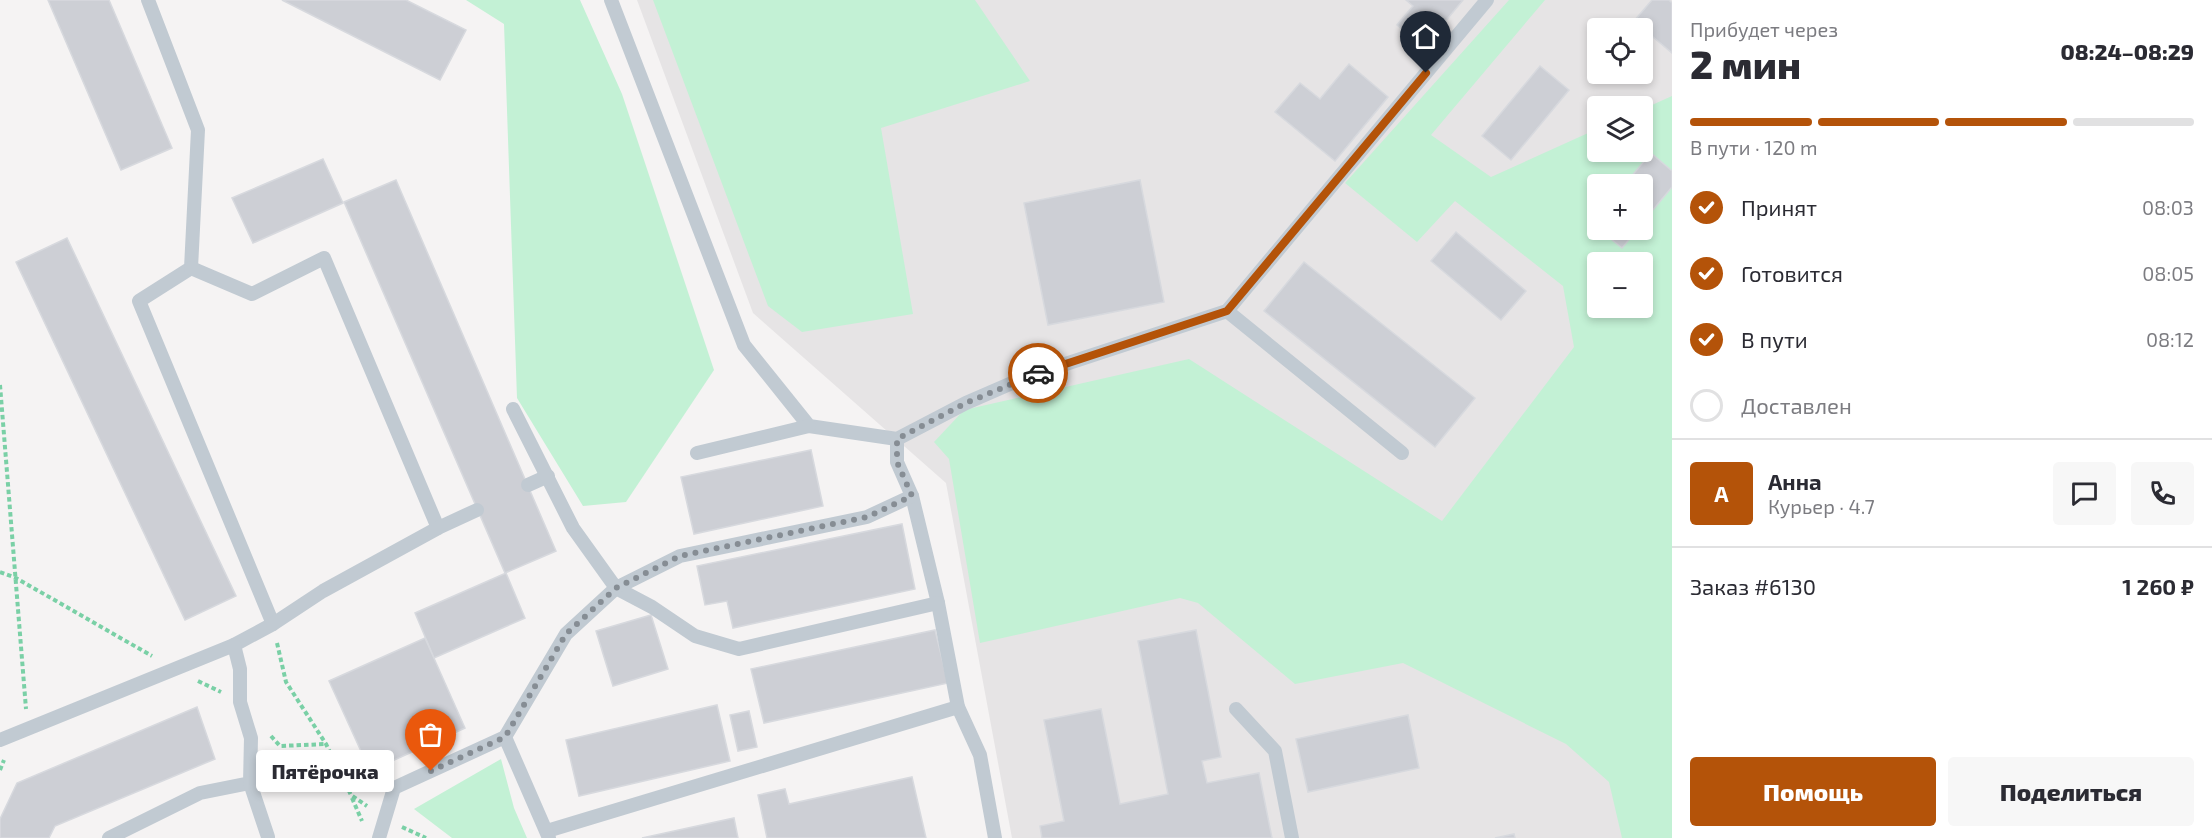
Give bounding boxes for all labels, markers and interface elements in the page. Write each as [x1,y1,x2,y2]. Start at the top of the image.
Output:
pin [1400,11,1451,73]
text: Прибудет через [1690,17,1838,41]
map controls [1587,18,1653,318]
button: locate [1587,18,1653,84]
icon: home [1409,20,1442,53]
text: 08:24–08:29 [2061,38,2194,64]
text: 2 мин [1690,40,1801,87]
button: layers [1587,96,1653,162]
text: В пути · 120 m [1690,135,1817,159]
button: + [1587,174,1653,240]
icon: check [1690,191,1723,224]
text: Принят [1741,194,1817,220]
text: 08:03 [2142,195,2194,219]
button: − [1587,252,1653,318]
icon: check [1690,257,1723,290]
text: Готовится [1741,260,1843,286]
text: 08:05 [2142,261,2194,285]
icon: check [1690,323,1723,356]
text: В пути [1741,326,1808,352]
text: 08:12 [2146,327,2194,351]
courier [1008,343,1068,403]
icon: car [1022,357,1055,390]
text: Доставлен [1741,392,1852,418]
button: chat [2053,462,2116,525]
button: phone [2131,462,2194,525]
text: Анна [1768,468,1822,494]
text: А [1714,480,1729,506]
text: Курьер · 4.7 [1768,494,1875,518]
text: Заказ #6130 [1690,573,1816,599]
text: 1 260 ₽ [2122,573,2194,599]
pin [405,709,456,771]
icon: bag [414,718,447,751]
callout: Пятёрочка [257,750,395,792]
button: Помощь [1690,757,1936,826]
button: Поделиться [1948,757,2194,826]
text: Пятёрочка [271,759,379,783]

